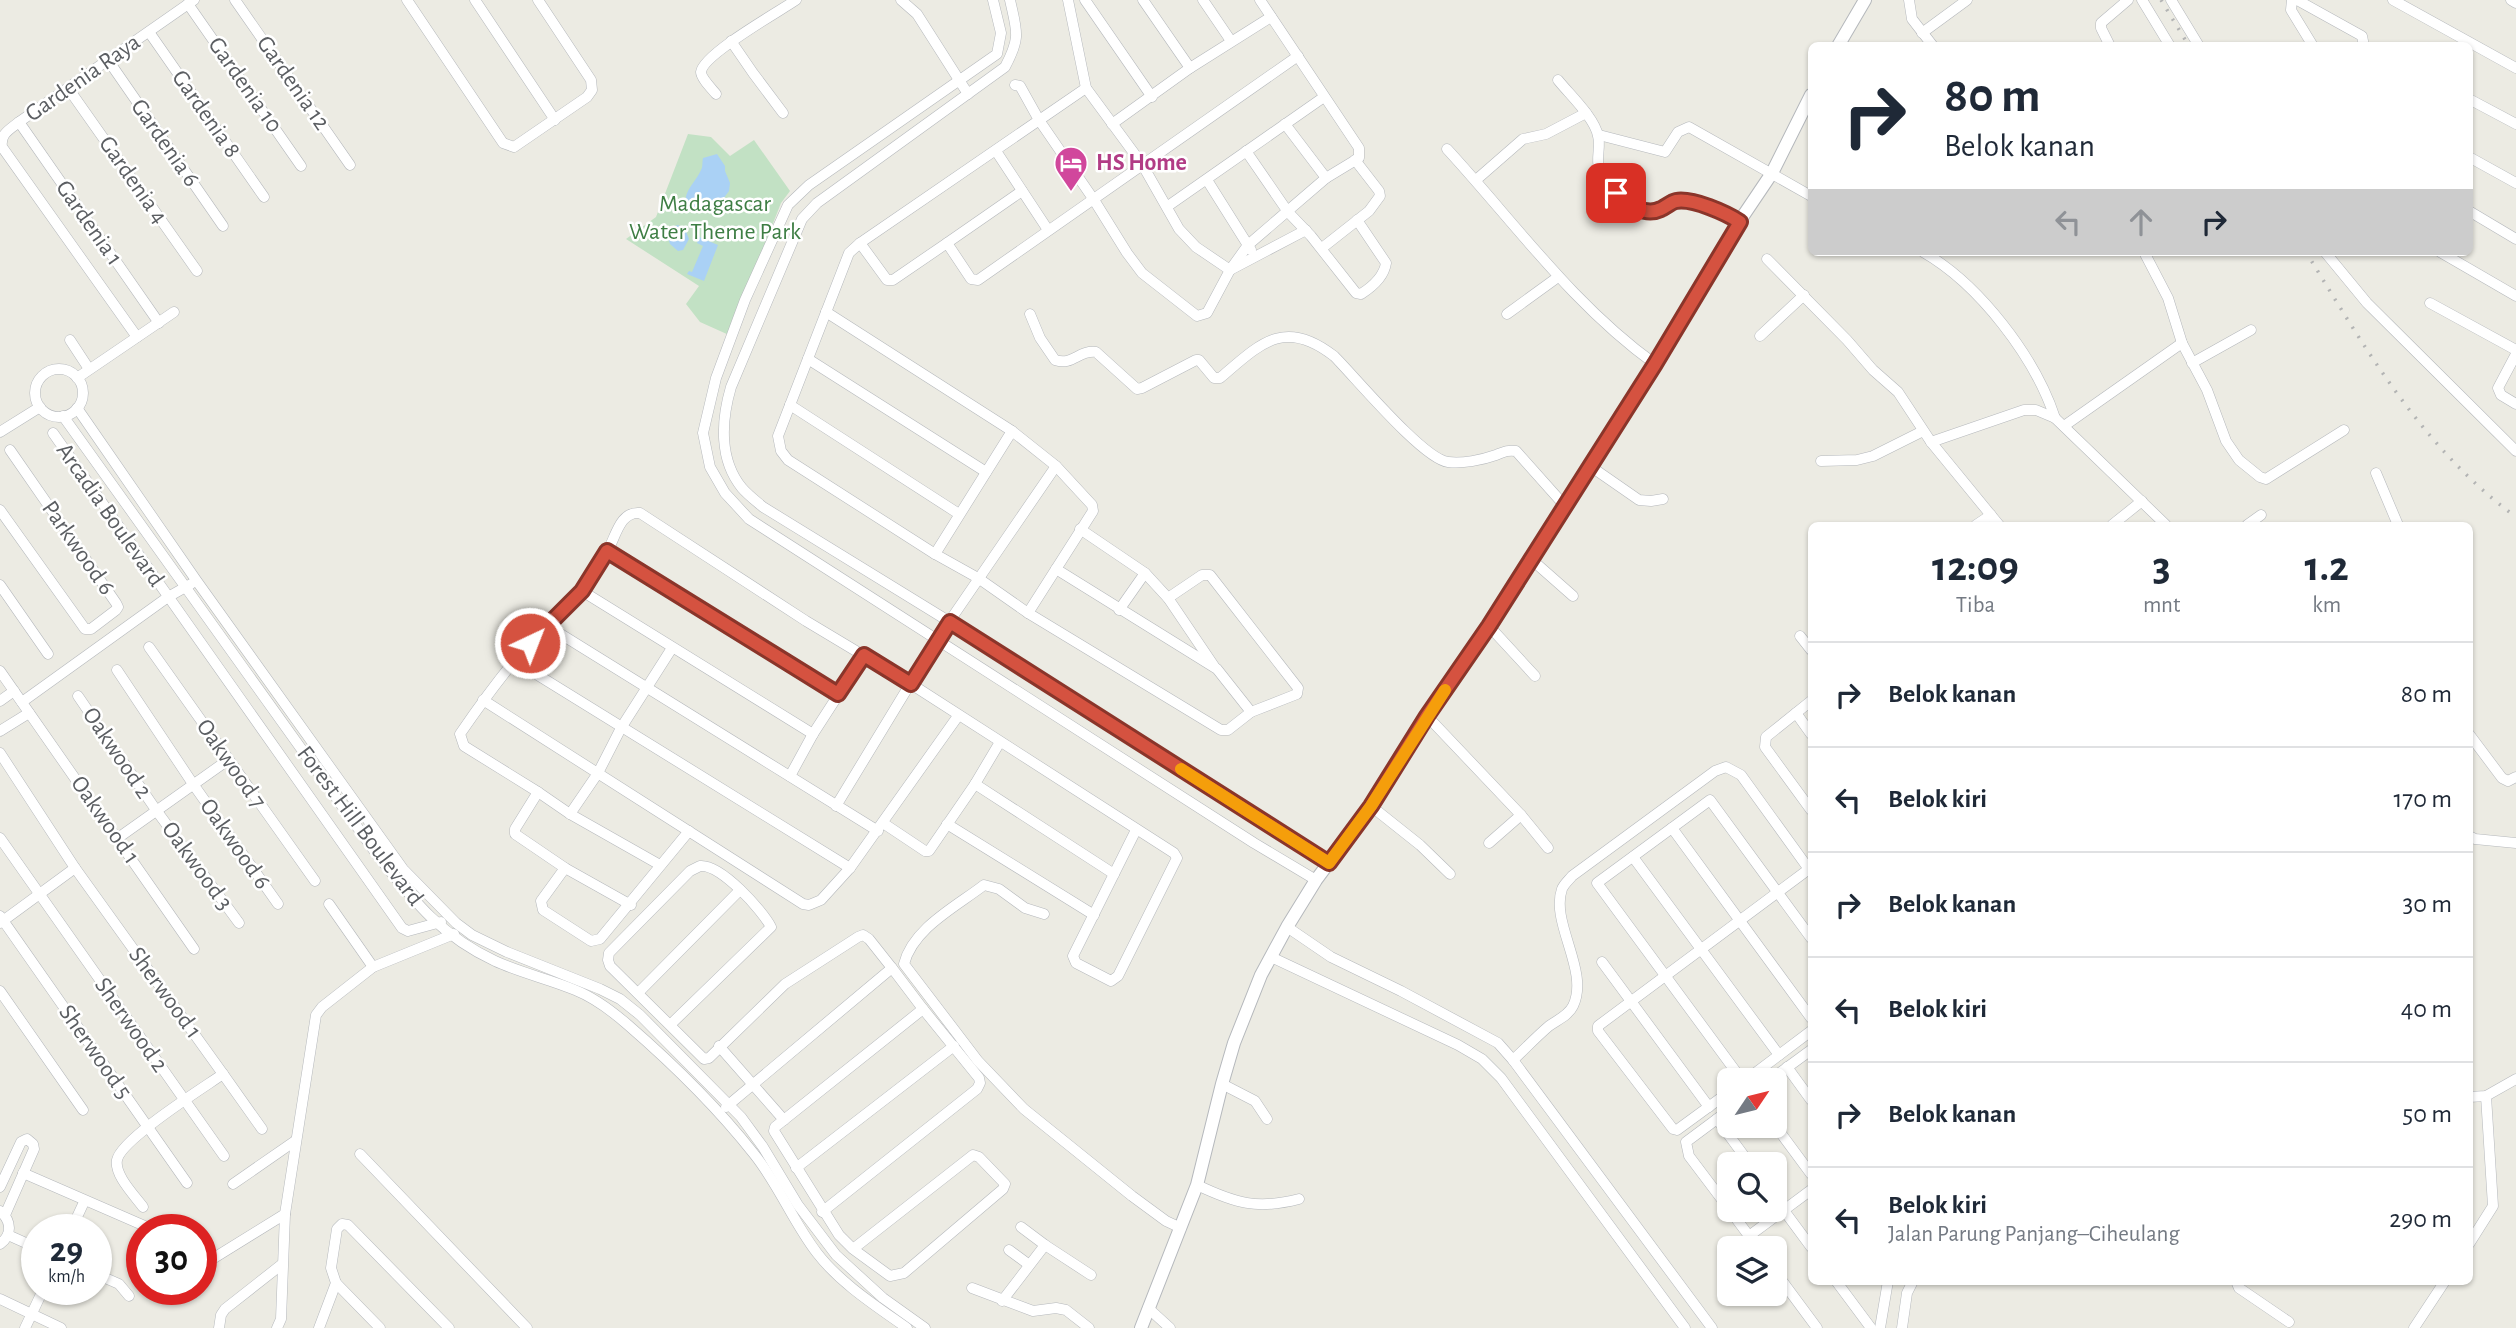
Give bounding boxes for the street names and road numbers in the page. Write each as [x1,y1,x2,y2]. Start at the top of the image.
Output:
street label: Gardenia Raya [21,30,145,126]
street label: Gardenia 12 [252,32,334,134]
street label: Gardenia 10 [204,33,286,137]
street label: Gardenia 8 [167,66,245,162]
street label: Gardenia 6 [126,95,204,191]
street label: Gardenia 4 [94,132,172,228]
street label: Gardenia 1 [51,176,127,270]
street label: Arcadia Boulevard [52,439,168,591]
street label: Parkwood 6 [37,497,119,599]
street label: Oakwood 2 [78,703,156,803]
street label: Oakwood 7 [192,715,270,813]
street label: Forest Hill Boulevard [292,742,428,910]
street label: Oakwood 1 [66,772,144,868]
street label: Oakwood 6 [195,794,275,894]
street label: Oakwood 3 [157,817,237,915]
street label: Sherwood 1 [124,943,206,1043]
street label: Sherwood 2 [90,973,172,1077]
street label: Sherwood 5 [54,1001,136,1103]

